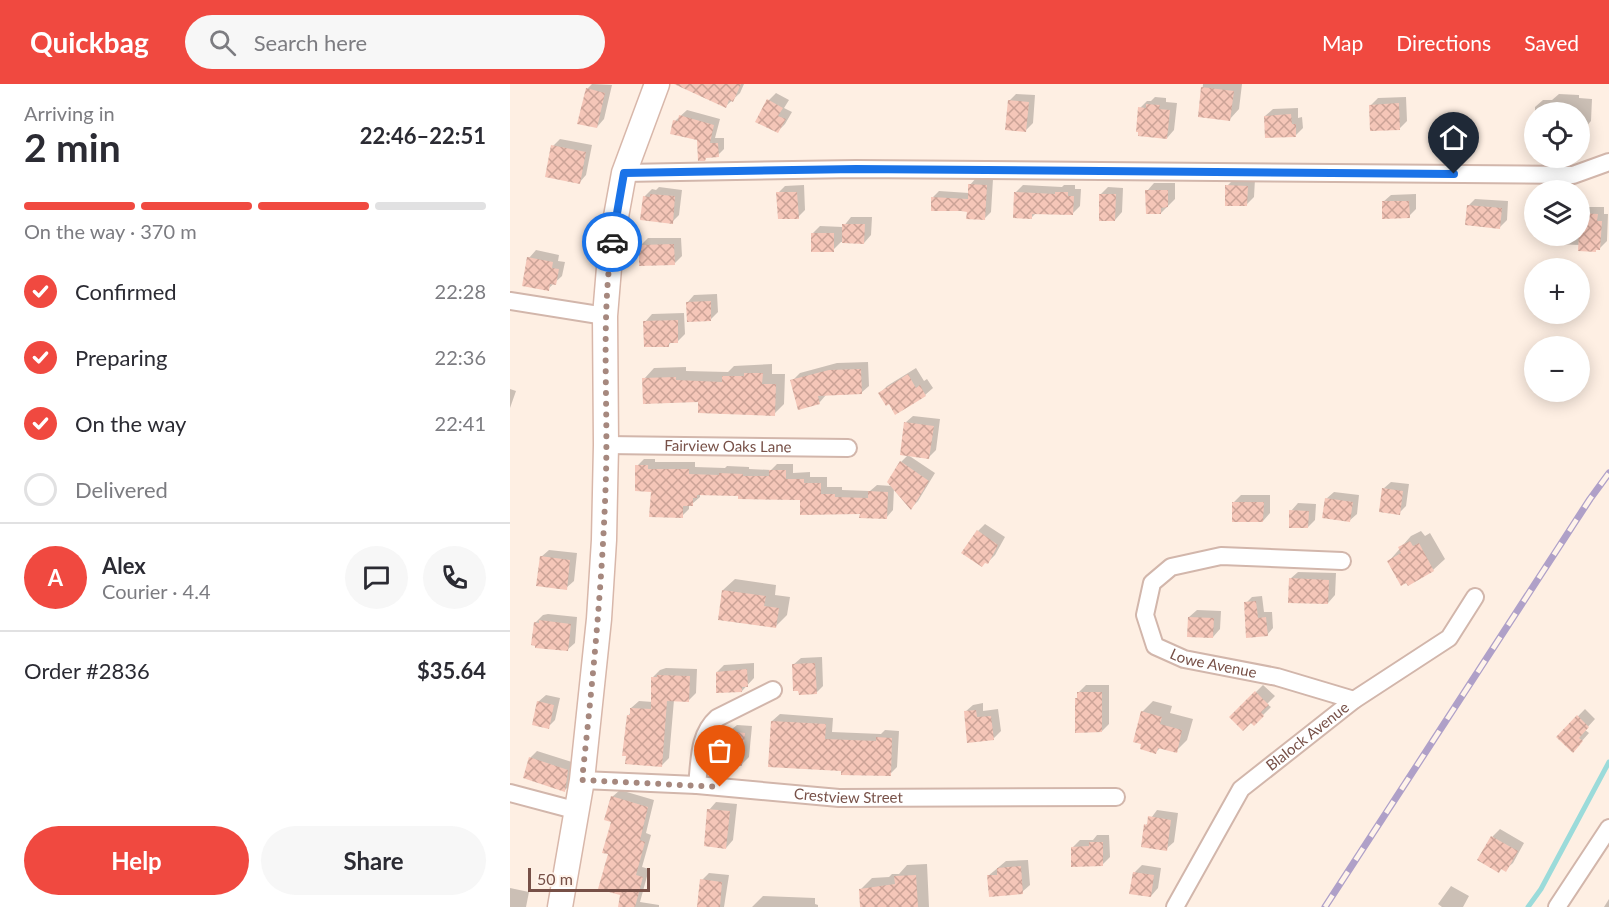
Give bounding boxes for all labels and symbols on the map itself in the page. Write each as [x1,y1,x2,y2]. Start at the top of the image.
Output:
pin [1428,112,1479,174]
courier [582,212,642,272]
street label: Fairview Oaks Lane [664,436,792,455]
street label: Lowe Avenue [1168,644,1258,681]
street label: Blalock Avenue [1262,698,1352,774]
pin [694,725,745,787]
street label: Crestview Street [793,784,903,806]
scale bar [528,865,650,892]

